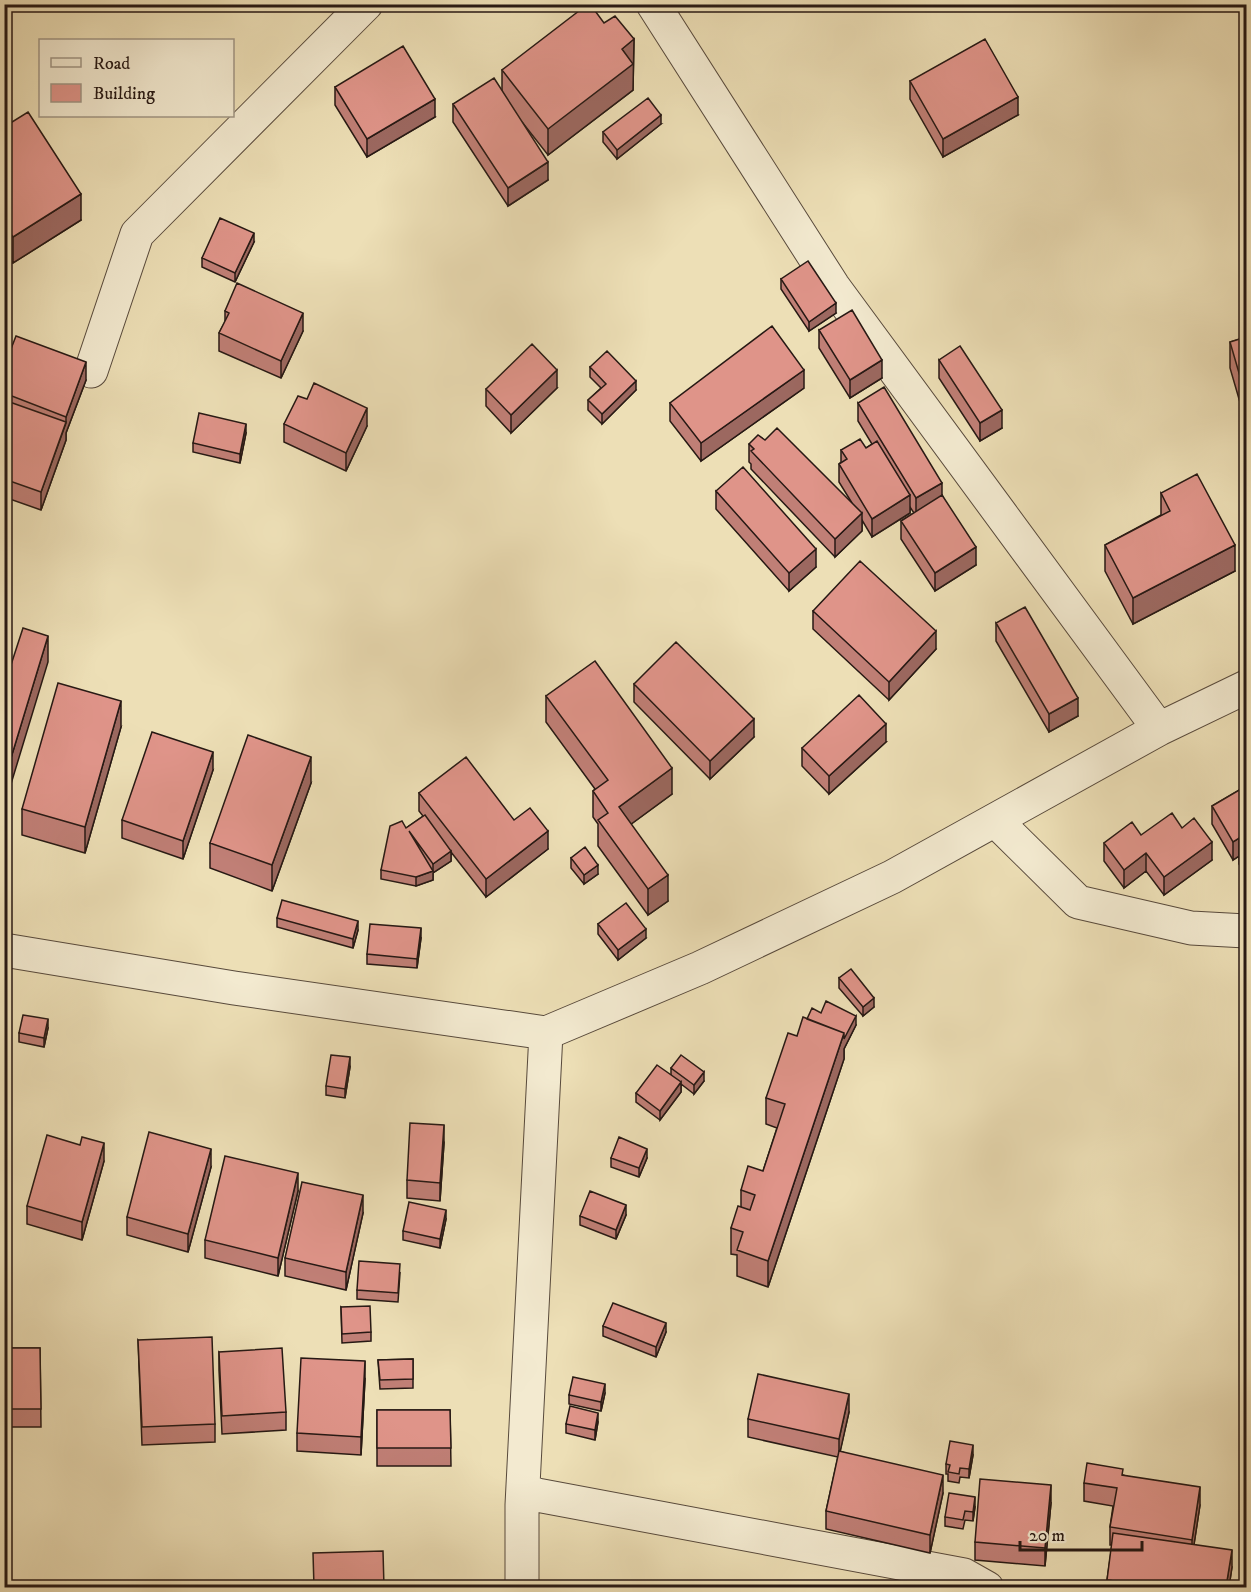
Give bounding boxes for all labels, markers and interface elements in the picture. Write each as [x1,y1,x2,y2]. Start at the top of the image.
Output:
legend [39,39,234,117]
text: Road [93,53,130,75]
text: Building [93,83,155,105]
scale bar [1020,1514,1142,1552]
text: 20 m [1029,1525,1065,1547]

